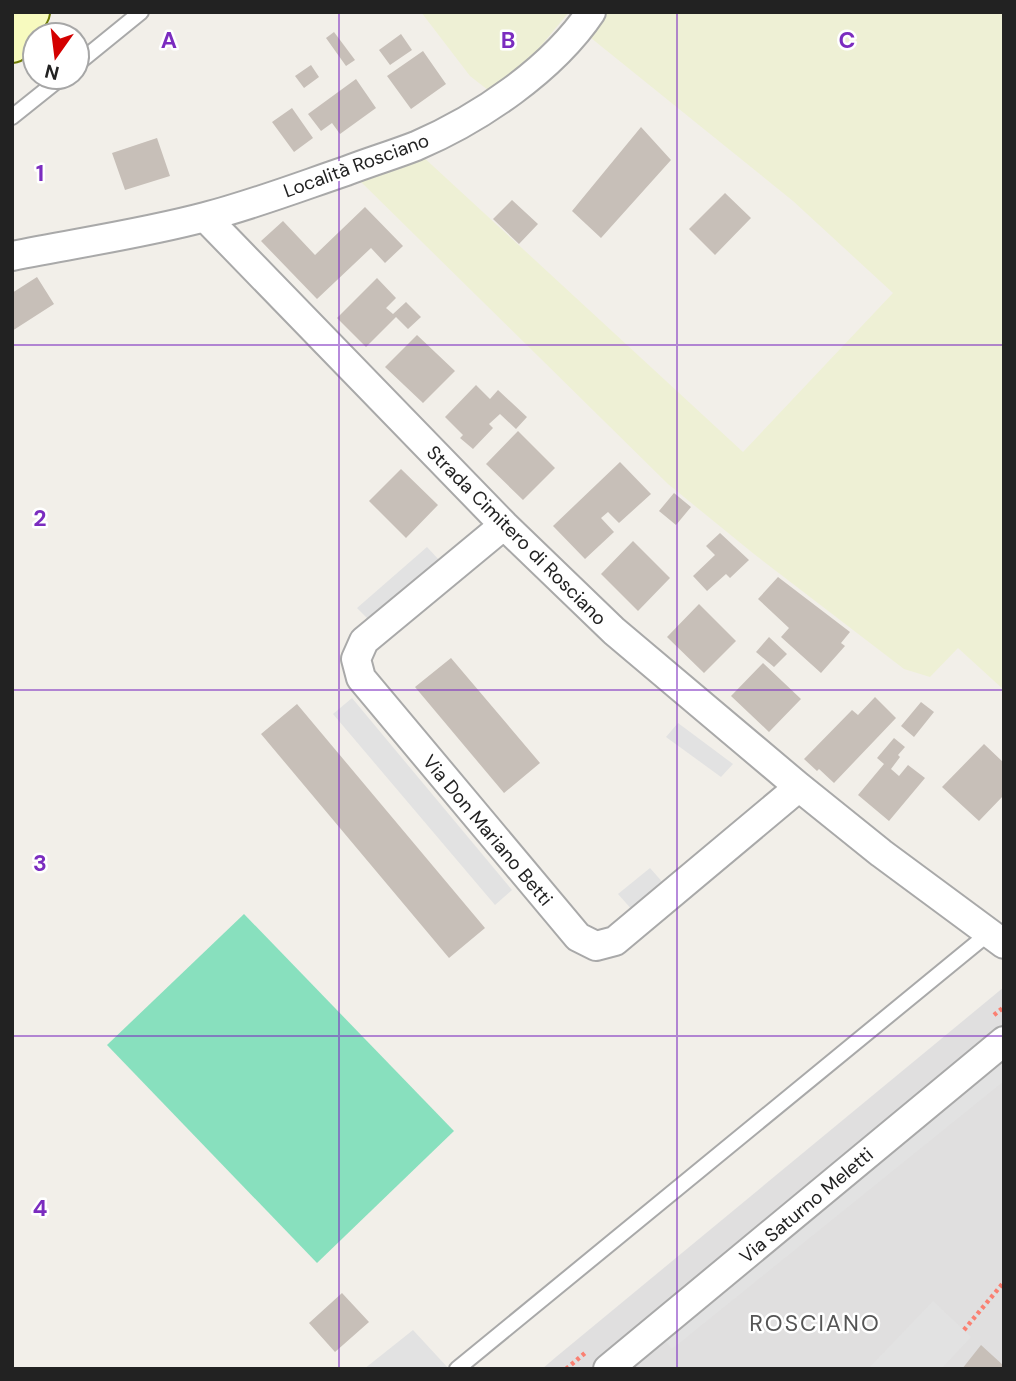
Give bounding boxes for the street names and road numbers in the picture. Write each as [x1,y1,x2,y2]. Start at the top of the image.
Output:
street label: Località Rosciano [280,128,432,203]
street label: Strada Cimitero di Rosciano [421,440,612,631]
street label: Via Don Mariano Betti [417,750,558,911]
street label: Via Saturno Meletti [734,1142,878,1269]

